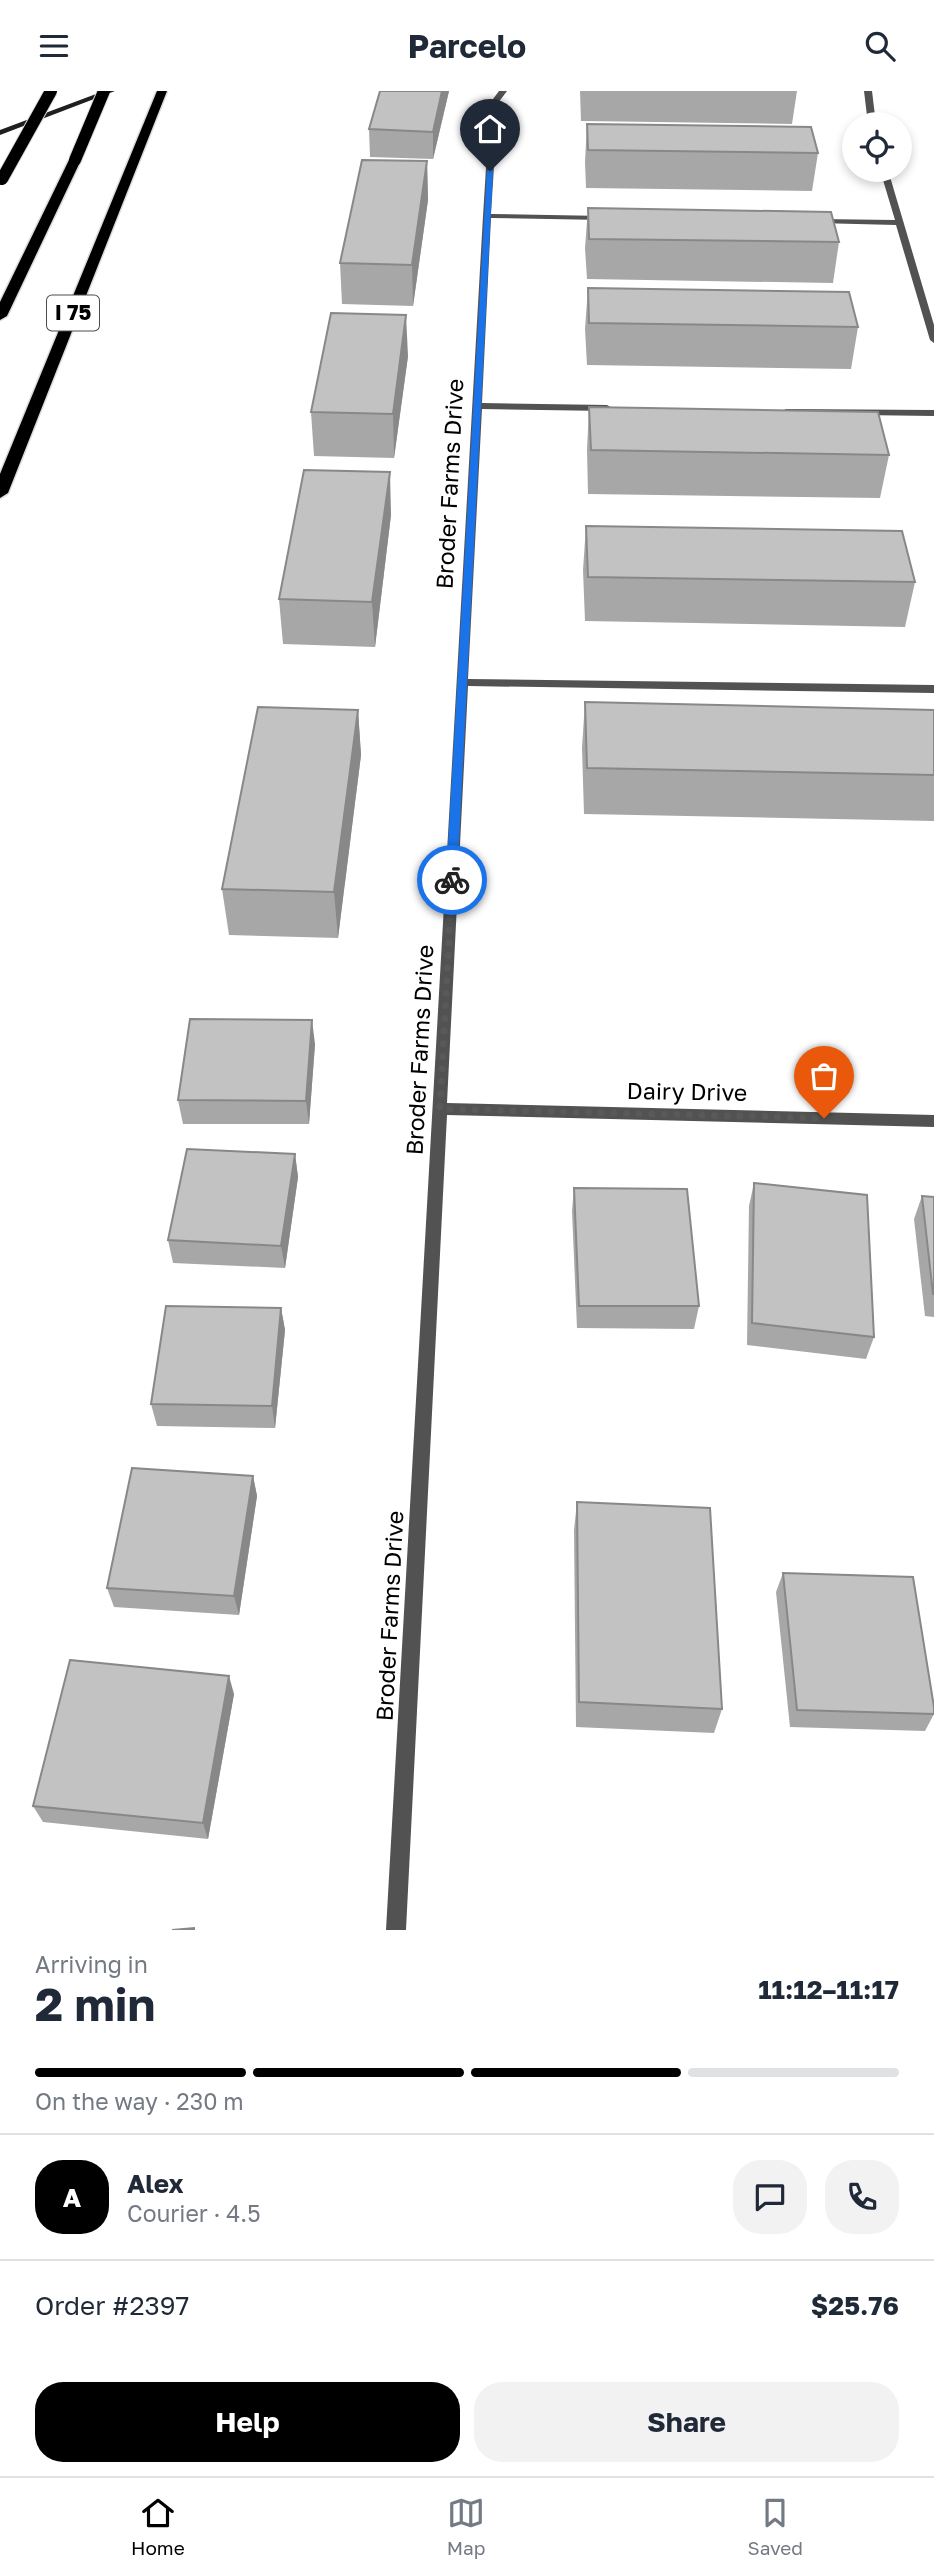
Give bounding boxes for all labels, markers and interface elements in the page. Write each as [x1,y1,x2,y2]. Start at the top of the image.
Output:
icon: menu [35,27,73,65]
text: Parcelo [408,27,526,65]
icon: search [861,27,899,65]
pin [460,99,520,171]
icon: home [471,110,509,148]
map controls [842,112,912,182]
button: locate [842,112,912,182]
road number: I 75 [47,295,99,331]
street label: Broder Farms Drive [430,378,468,590]
courier [417,845,487,915]
icon: bike [433,861,471,899]
street label: Broder Farms Drive [400,944,438,1156]
pin [794,1046,854,1118]
icon: bag [805,1057,843,1095]
street label: Dairy Drive [627,1076,748,1106]
street label: Broder Farms Drive [370,1510,408,1722]
text: Arriving in [35,1950,148,1978]
text: 11:12–11:17 [758,1974,899,2005]
text: 2 min [35,1976,155,2031]
text: On the way · 230 m [35,2087,244,2115]
button: chat [733,2160,807,2234]
button: phone [825,2160,899,2234]
text: Alex [127,2168,184,2199]
text: A [63,2182,81,2213]
text: Courier · 4.5 [127,2199,260,2227]
text: Order #2397 [35,2290,189,2321]
text: $25.76 [811,2290,899,2321]
button: Help [35,2382,460,2462]
button: Share [474,2382,899,2462]
tab: Home [131,2494,185,2559]
tab: Map [447,2494,485,2559]
tab: Saved [747,2494,803,2559]

